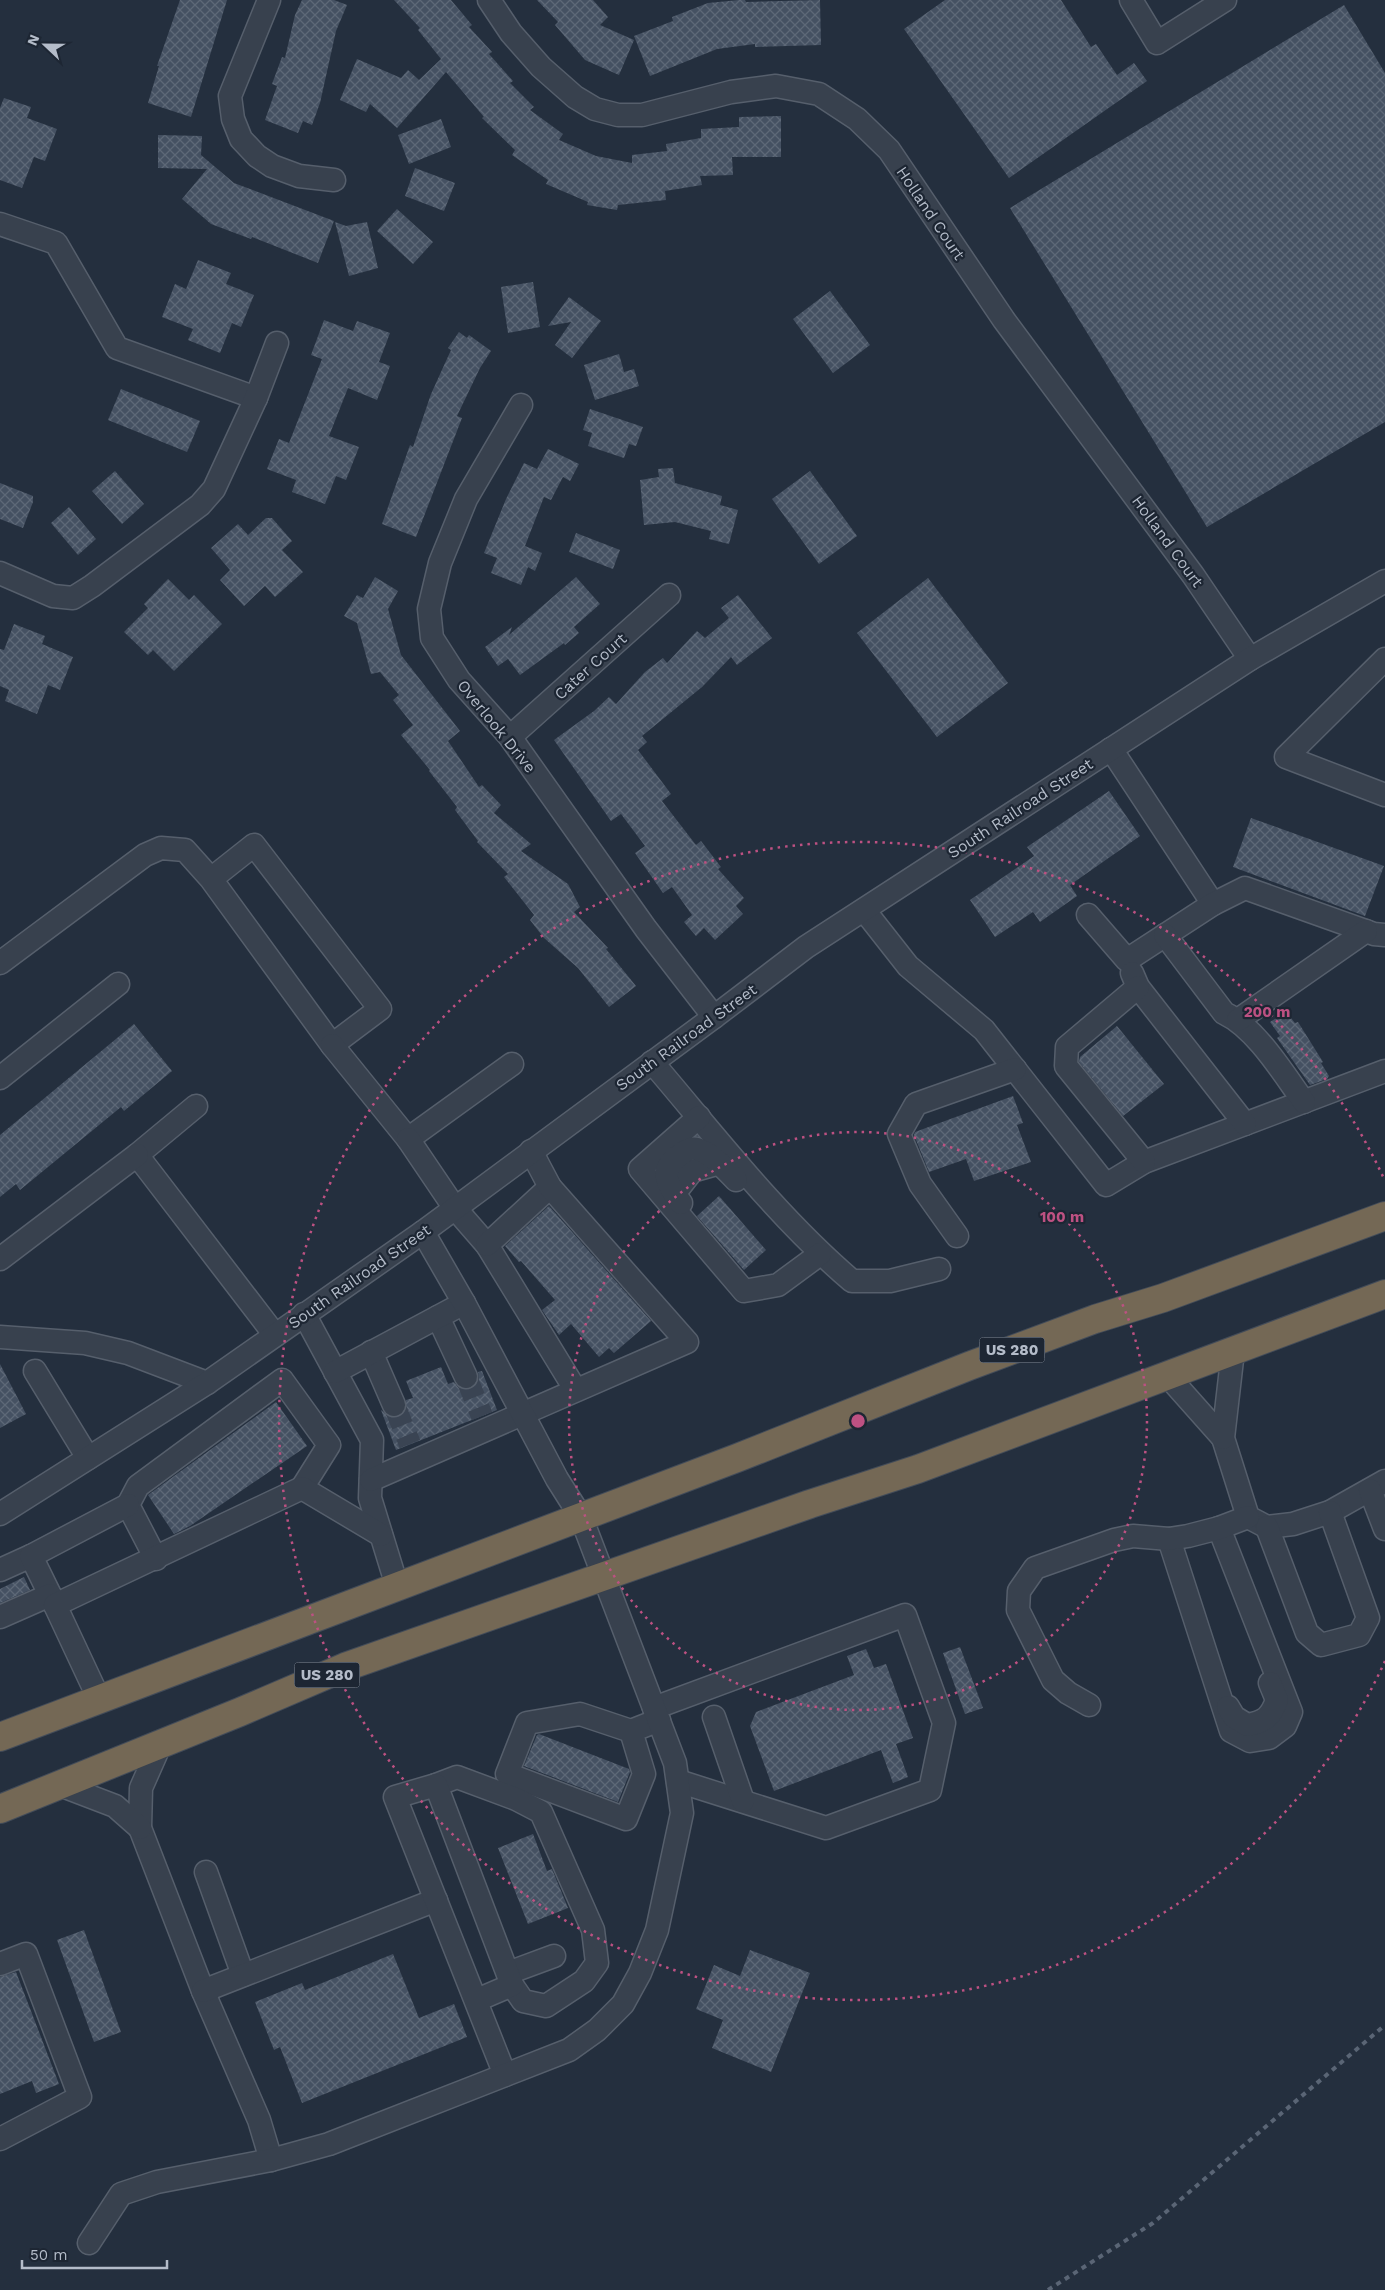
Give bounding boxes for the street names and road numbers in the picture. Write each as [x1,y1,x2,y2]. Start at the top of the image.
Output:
street label: Holland Court [892,163,969,264]
street label: Holland Court [1128,492,1207,591]
street label: Cater Court [550,629,631,704]
street label: Overlook Drive [453,676,540,777]
street label: South Railroad Street [944,754,1097,862]
street label: South Railroad Street [612,980,761,1095]
street label: South Railroad Street [285,1220,434,1333]
road number: US 280 [980,1338,1044,1362]
road number: US 280 [294,1662,360,1688]

